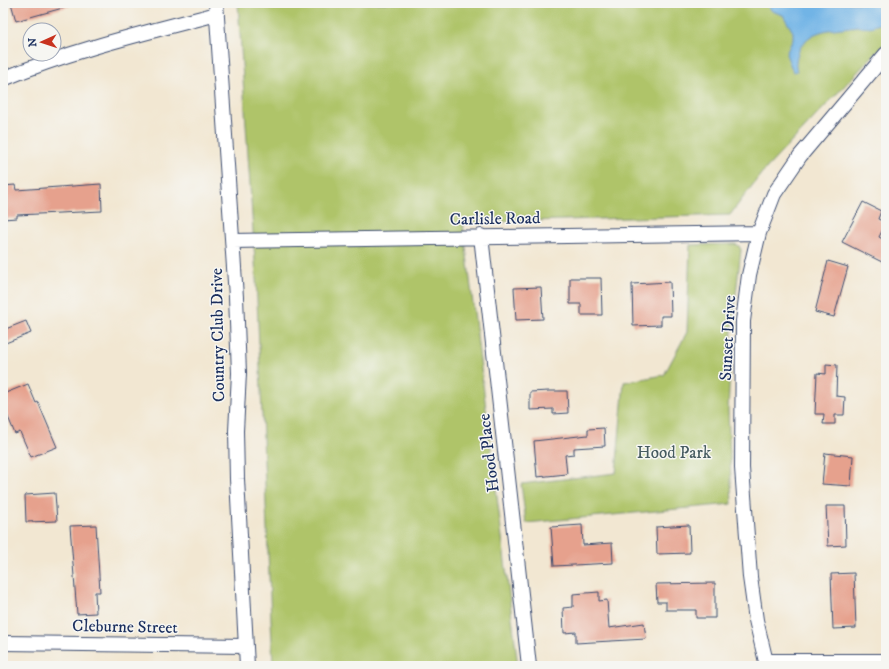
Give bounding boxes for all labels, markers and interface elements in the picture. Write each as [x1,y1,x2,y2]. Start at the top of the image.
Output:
north arrow [22,22,62,62]
text: N [26,38,40,47]
street label: Carlisle Road [449,207,541,231]
street label: Country Club Drive [206,268,230,402]
street label: Sunset Drive [715,295,741,381]
street label: Hood Place [473,412,505,494]
park label: Hood Park [637,442,712,464]
street label: Cleburne Street [72,615,179,639]

